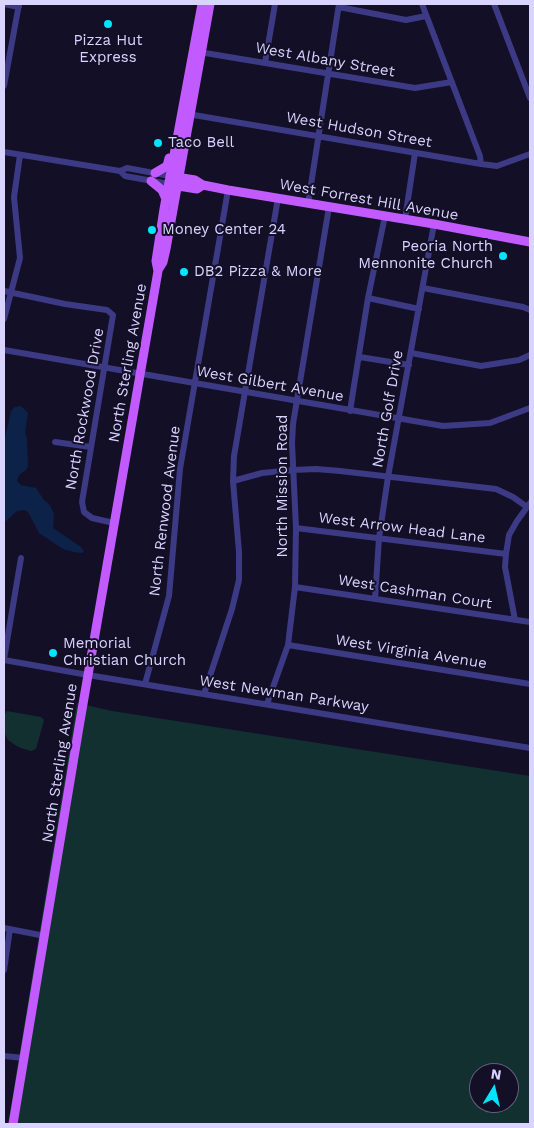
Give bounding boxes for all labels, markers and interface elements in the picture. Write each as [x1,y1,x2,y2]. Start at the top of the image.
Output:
marker: Pizza Hut Express [102,18,114,30]
place label: Pizza Hut Express [73,32,143,67]
street label: West Albany Street [254,39,396,81]
street label: West Hudson Street [285,108,433,152]
place label: Taco Bell [168,134,234,152]
marker: Taco Bell [152,137,164,149]
street label: West Forrest Hill Avenue [278,175,460,225]
place label: Money Center 24 [162,221,286,239]
marker: Money Center 24 [146,224,158,236]
place label: Peoria North Mennonite Church [358,238,493,273]
marker: Peoria North Mennonite Church [497,250,509,262]
place label: DB2 Pizza & More [194,263,322,281]
marker: DB2 Pizza & More [178,266,190,278]
street label: North Sterling Avenue [105,282,151,444]
street label: North Rockwood Drive [62,327,108,491]
street label: North Golf Drive [369,349,407,469]
street label: West Gilbert Avenue [195,362,345,406]
street label: North Mission Road [274,415,292,557]
street label: North Renwood Avenue [146,425,184,597]
street label: West Arrow Head Lane [317,509,487,547]
street label: West Cashman Court [337,571,493,613]
street label: West Virginia Avenue [334,631,488,673]
place label: Memorial Christian Church [63,635,186,670]
marker: Memorial Christian Church [47,647,59,659]
street label: West Newman Parkway [198,672,370,716]
street label: North Sterling Avenue [39,682,81,844]
north arrow [469,1063,519,1113]
text: N [490,1065,503,1083]

